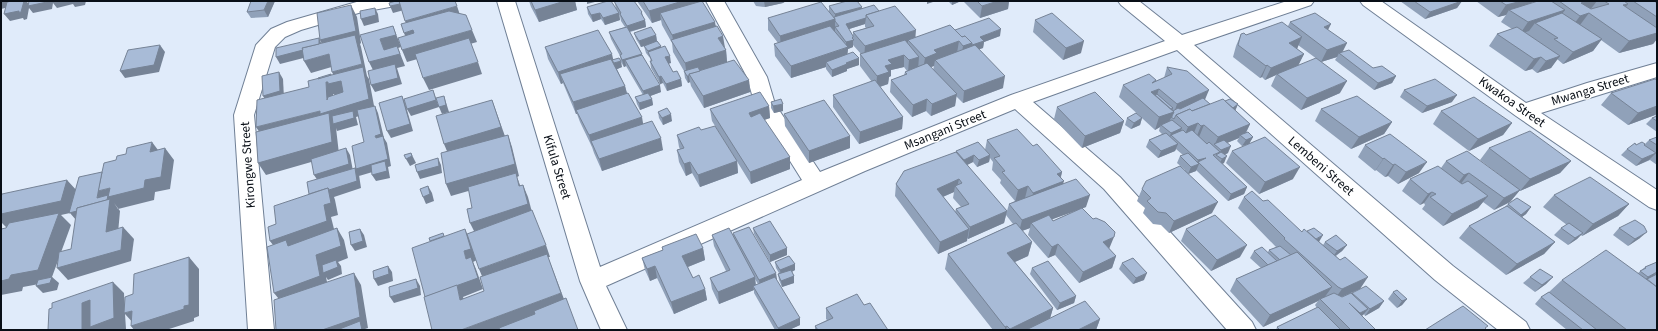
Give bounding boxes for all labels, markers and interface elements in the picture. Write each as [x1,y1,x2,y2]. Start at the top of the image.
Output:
street label: Mwanga Street [1549,69,1632,110]
street label: Kwakoa Street [1475,72,1550,132]
street label: Msangani Street [901,105,989,155]
street label: Kirongwe Street [236,121,260,209]
street label: Lembeni Street [1284,132,1358,200]
street label: Kifula Street [539,133,576,202]

